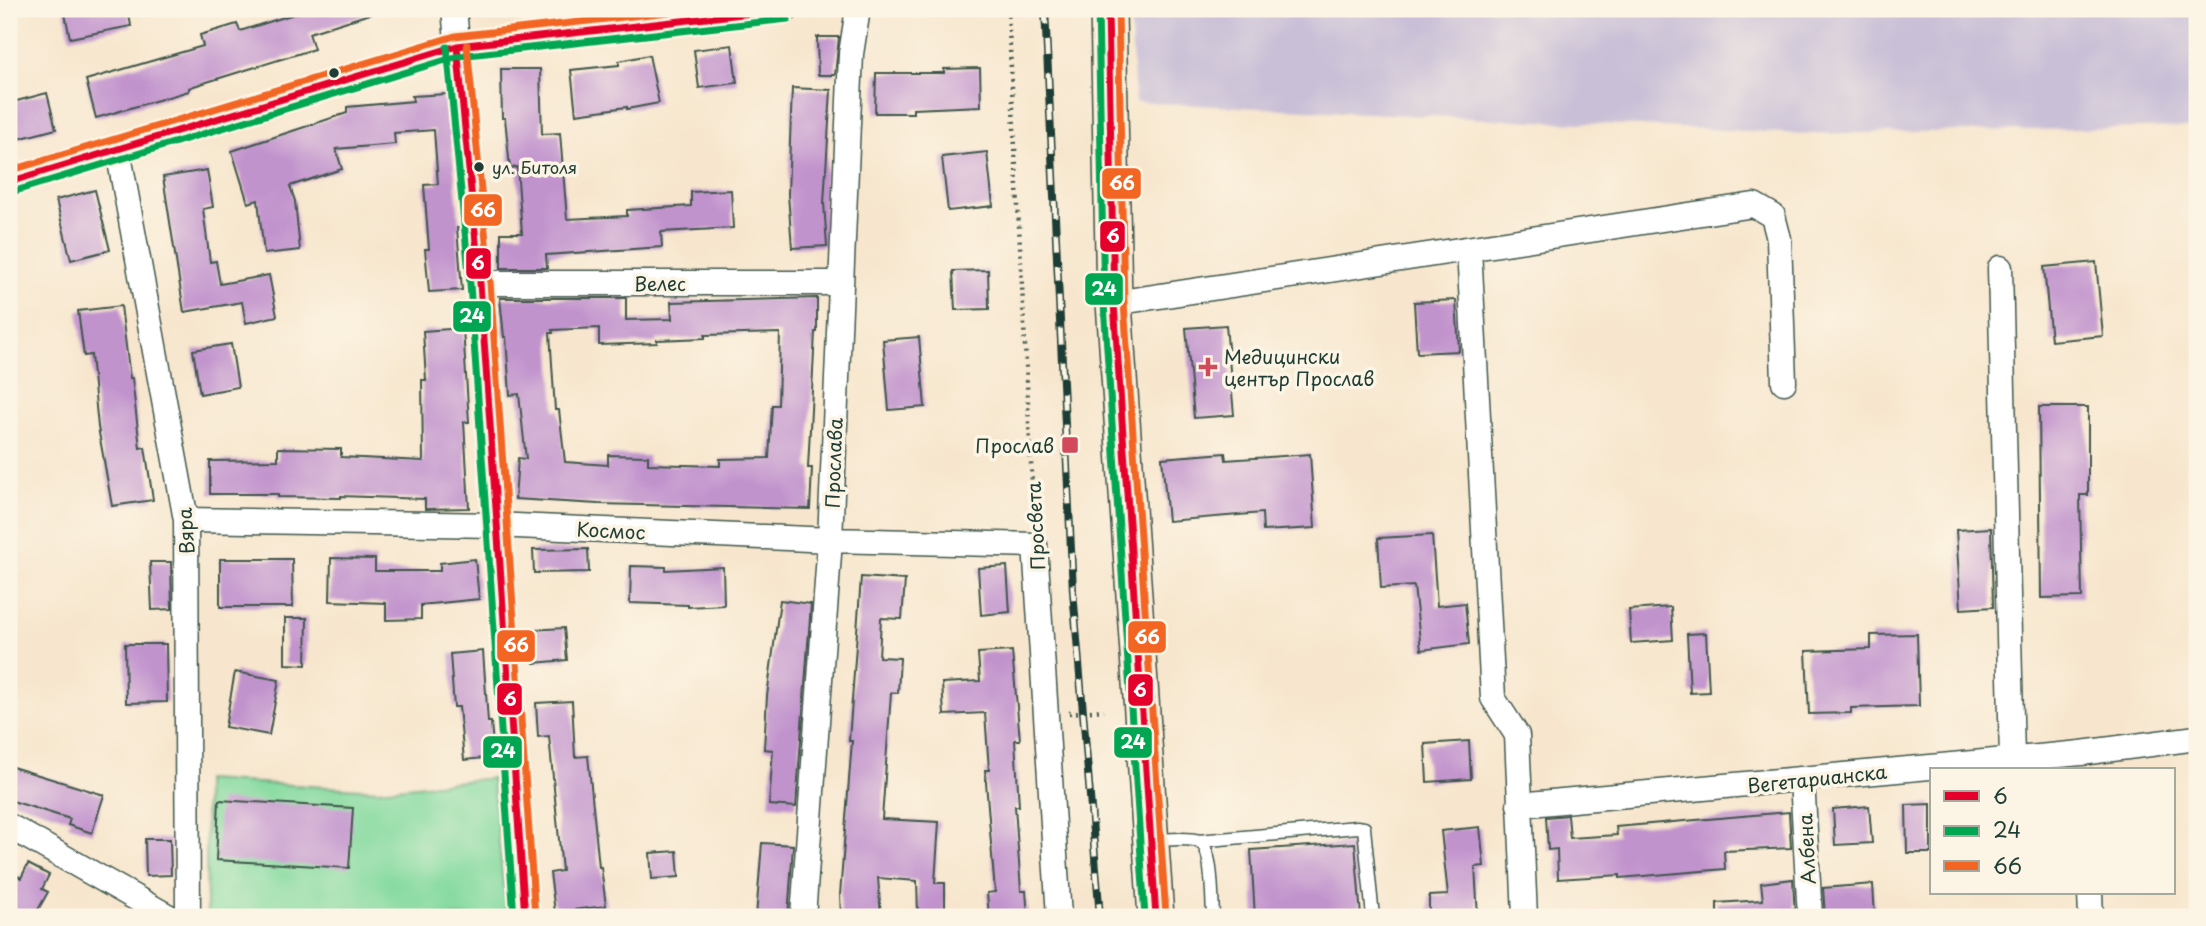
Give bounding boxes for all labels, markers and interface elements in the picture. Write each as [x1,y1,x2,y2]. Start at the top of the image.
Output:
unlabelled marker [327,66,341,80]
place label: ул. Битоля [492,154,577,180]
marker: ул. Битоля [472,160,486,174]
line badge: 66 [1101,167,1142,200]
text: 66 [1109,168,1135,196]
line badge: 66 [463,193,503,227]
text: 66 [470,195,496,223]
line badge: 6 [1099,220,1126,253]
text: 6 [1106,221,1120,249]
line badge: 6 [465,247,492,280]
text: 6 [471,248,485,276]
street label: Велес [634,269,686,297]
line badge: 24 [1084,272,1124,306]
text: 24 [1091,274,1117,302]
line badge: 24 [452,300,492,333]
text: 24 [459,301,485,329]
place label: Медицински център Прослав [1224,342,1374,392]
marker: Медицински център Прослав [1198,357,1218,377]
street label: Прослава [817,417,849,509]
place label: Прослав [975,431,1054,459]
marker: Прослав [1060,435,1080,455]
street label: Просвета [1019,481,1051,571]
street label: Вяра [169,507,201,555]
street label: Космос [576,514,646,546]
line badge: 66 [1127,620,1167,654]
text: 66 [1134,622,1160,650]
line badge: 66 [496,629,536,663]
text: 66 [503,630,529,658]
line badge: 6 [1127,673,1154,707]
text: 6 [1133,675,1147,703]
line badge: 6 [496,682,523,716]
text: 6 [503,684,517,712]
line badge: 24 [1113,726,1153,759]
text: 24 [1120,727,1146,755]
line badge: 24 [482,735,523,769]
text: 24 [490,736,516,764]
street label: Вегетарианска [1746,757,1888,799]
legend [1930,768,2174,894]
text: 6 [1993,779,2008,811]
street label: Албена [1790,813,1822,885]
text: 24 [1993,813,2021,845]
text: 66 [1993,849,2022,881]

